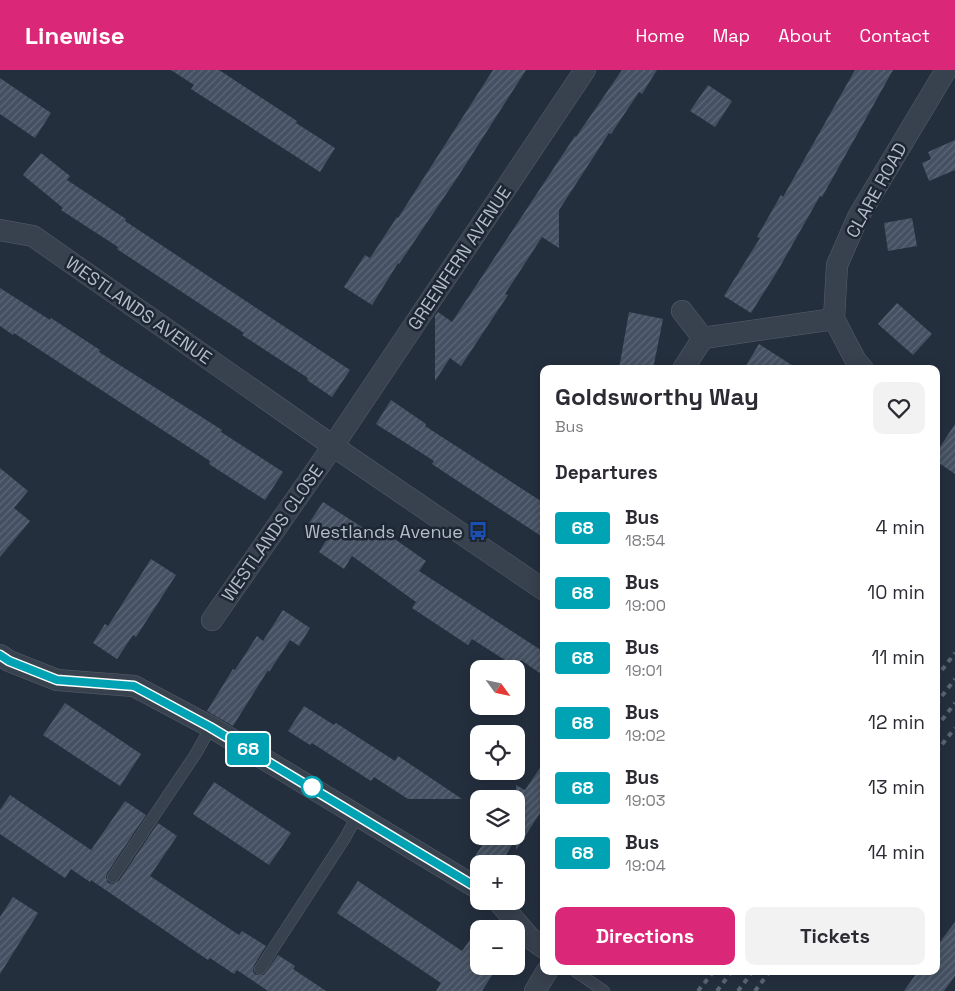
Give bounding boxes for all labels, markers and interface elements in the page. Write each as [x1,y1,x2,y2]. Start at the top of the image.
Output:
text: Linewise [25,20,125,51]
text: Home [636,24,685,47]
text: Map [713,24,750,47]
text: About [778,24,832,47]
text: Contact [860,24,930,47]
street label: CLARE ROAD [840,138,912,242]
street label: GREENFERN AVENUE [402,182,516,334]
street label: WESTLANDS AVENUE [61,251,217,369]
text: Goldsworthy Way [555,381,759,412]
button: heart [873,382,925,434]
text: Bus [555,416,584,437]
street label: WESTLANDS CLOSE [216,460,328,606]
text: Departures [555,460,658,485]
text: Bus [625,505,659,530]
text: 4 min [876,515,925,540]
text: 68 [572,516,593,539]
place label: Westlands Avenue [304,520,463,543]
bus stop icon: Westlands Avenue [467,520,489,542]
text: 18:54 [625,530,665,551]
text: Bus [625,570,659,595]
text: 10 min [867,580,925,605]
text: 68 [572,581,593,604]
text: 19:00 [625,595,666,616]
text: Bus [625,635,659,660]
text: 11 min [872,645,925,670]
text: 68 [572,646,593,669]
north arrow [470,660,525,715]
map controls [470,660,525,975]
text: 19:01 [625,660,662,681]
text: Bus [625,700,659,725]
text: 12 min [868,710,925,735]
text: 68 [572,711,593,734]
button: locate [470,725,525,780]
text: 19:02 [625,725,665,746]
line badge: 68 [226,733,270,765]
text: 68 [237,737,259,760]
text: Bus [625,765,659,790]
text: 13 min [868,775,925,800]
unlabelled marker [301,776,323,798]
text: 68 [572,776,593,799]
button: layers [470,790,525,845]
text: 19:03 [625,790,665,811]
text: Bus [625,830,659,855]
text: 14 min [868,840,925,865]
text: 68 [572,841,593,864]
button: + [470,855,525,910]
text: 19:04 [625,855,666,876]
button: Directions [555,907,735,965]
button: Tickets [745,907,925,965]
button: − [470,920,525,975]

